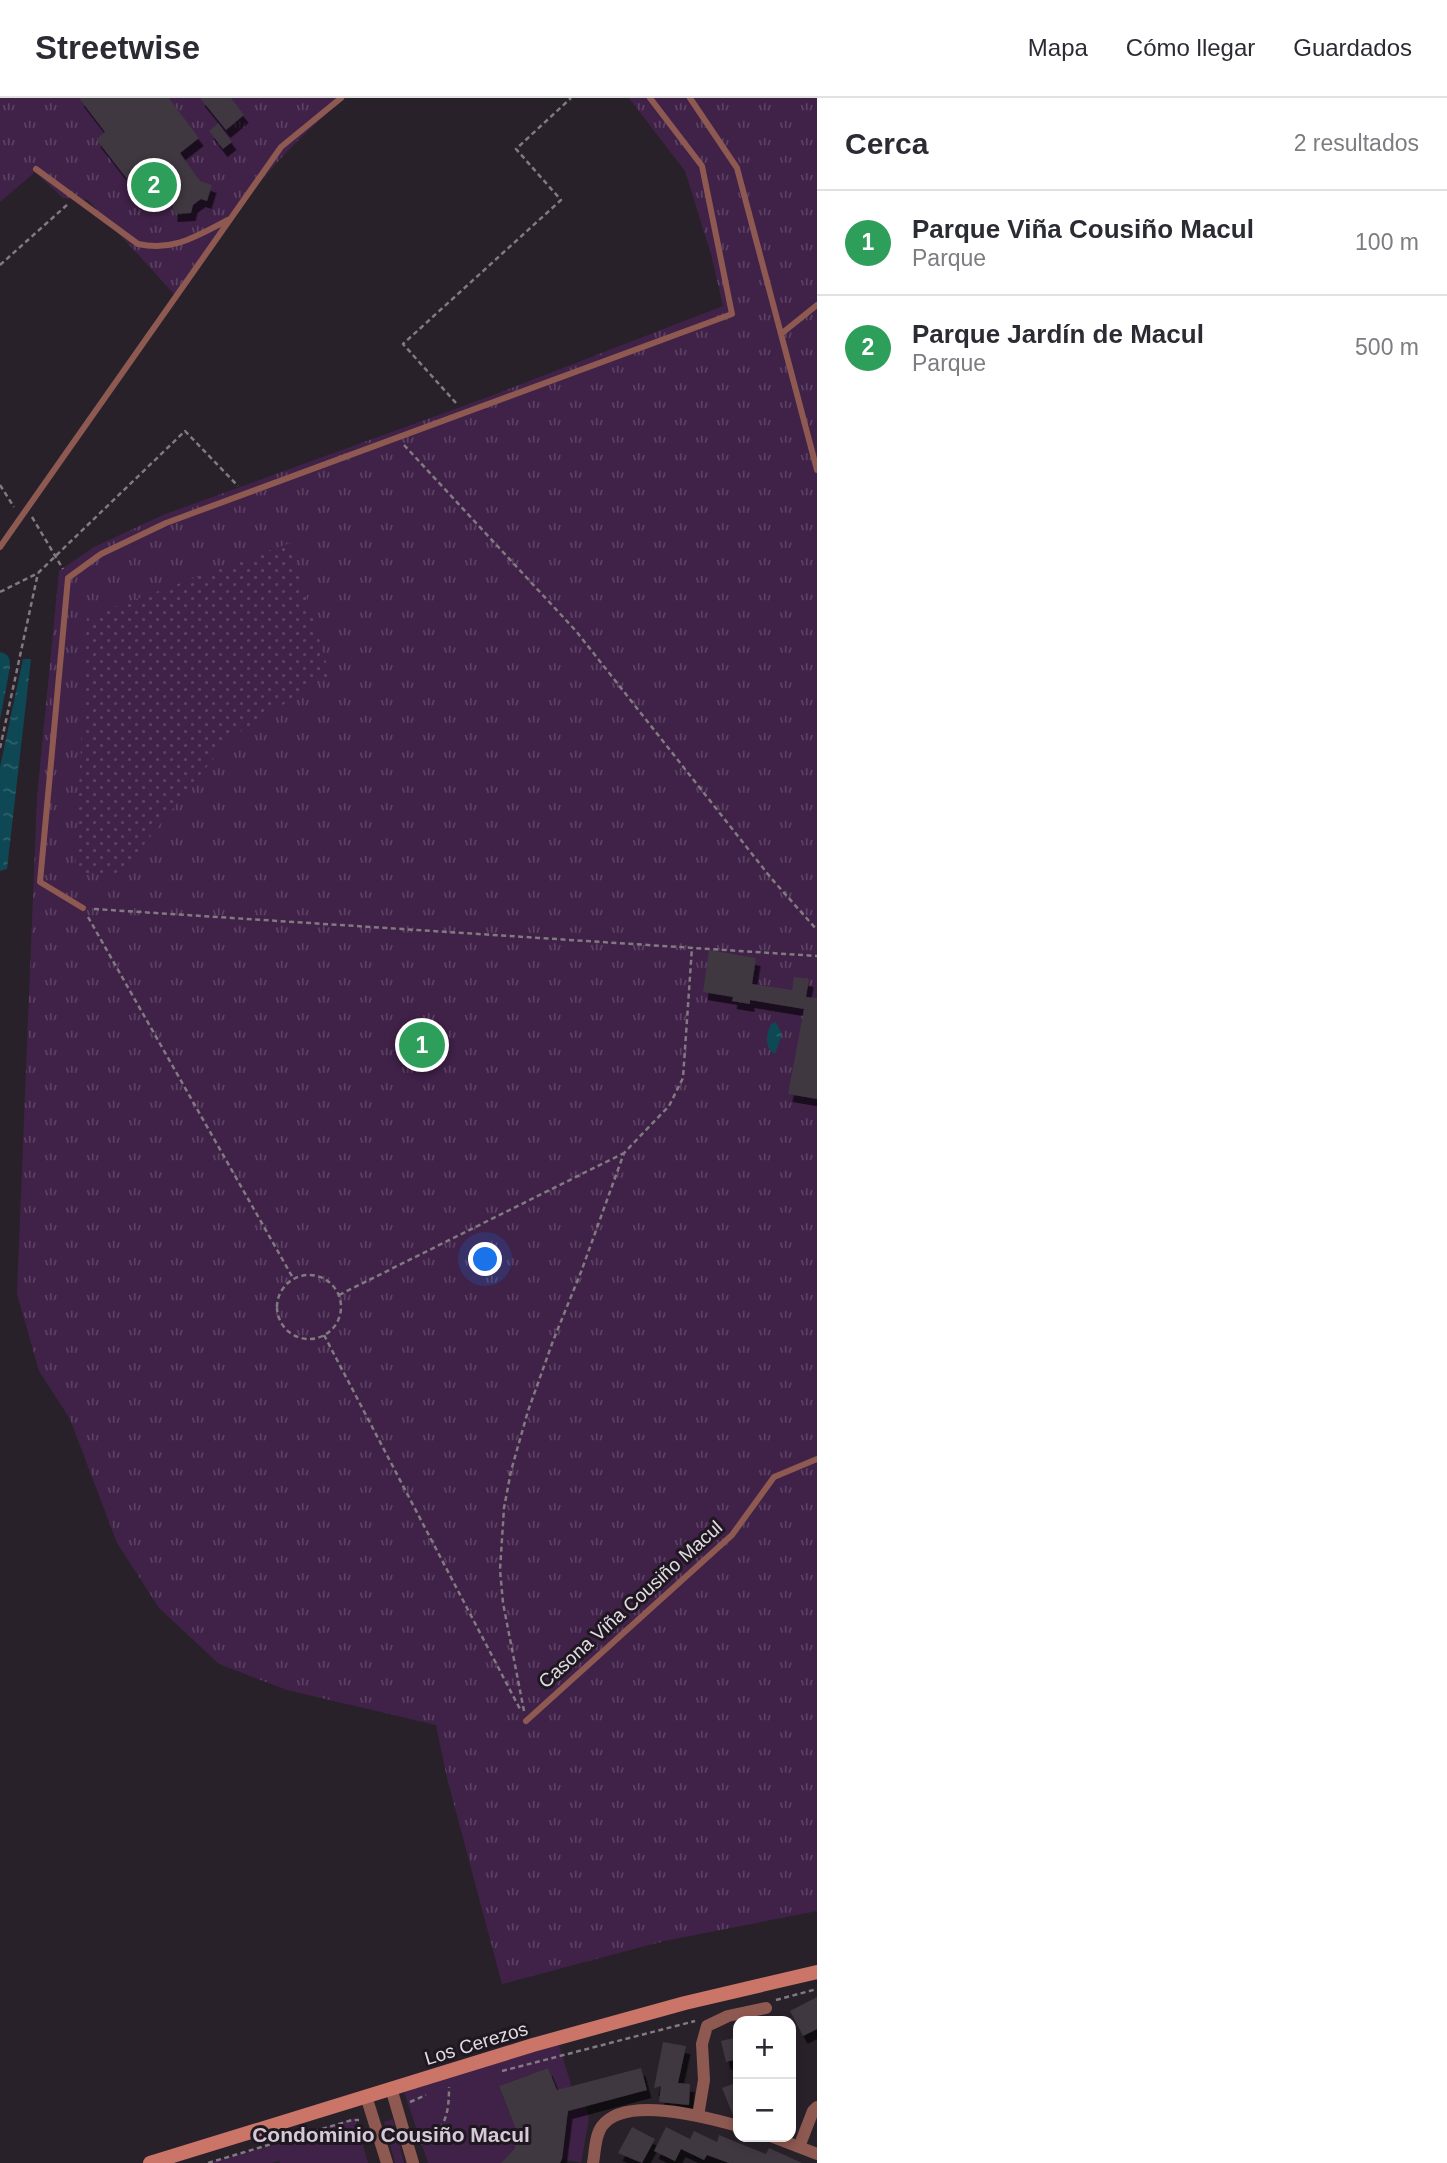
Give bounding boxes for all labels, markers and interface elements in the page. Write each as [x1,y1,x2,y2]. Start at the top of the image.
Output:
text: Streetwise [35,29,200,66]
text: Mapa [1028,34,1088,61]
text: Cómo llegar [1126,34,1255,61]
text: Guardados [1293,34,1412,61]
text: Cerca [845,127,928,160]
text: 2 resultados [1294,130,1419,156]
pin: 2 [131,159,177,211]
text: Parque Viña Cousiño Macul [912,214,1254,244]
text: 1 [862,229,874,255]
text: 100 m [1355,229,1419,255]
text: Parque [912,245,986,271]
text: Parque Jardín de Macul [912,319,1204,349]
text: 2 [862,334,874,360]
text: 500 m [1355,334,1419,360]
text: Parque [912,350,986,376]
pin: 1 [399,1019,445,1071]
your location [468,1242,502,1276]
street label: Casona Viña Cousiño Macul [534,1516,726,1692]
map controls [733,2016,796,2142]
button: + [733,2016,796,2079]
street label: Los Cerezos [422,2018,530,2069]
button: − [733,2079,796,2142]
district label: Condominio Cousiño Macul [252,2123,530,2146]

